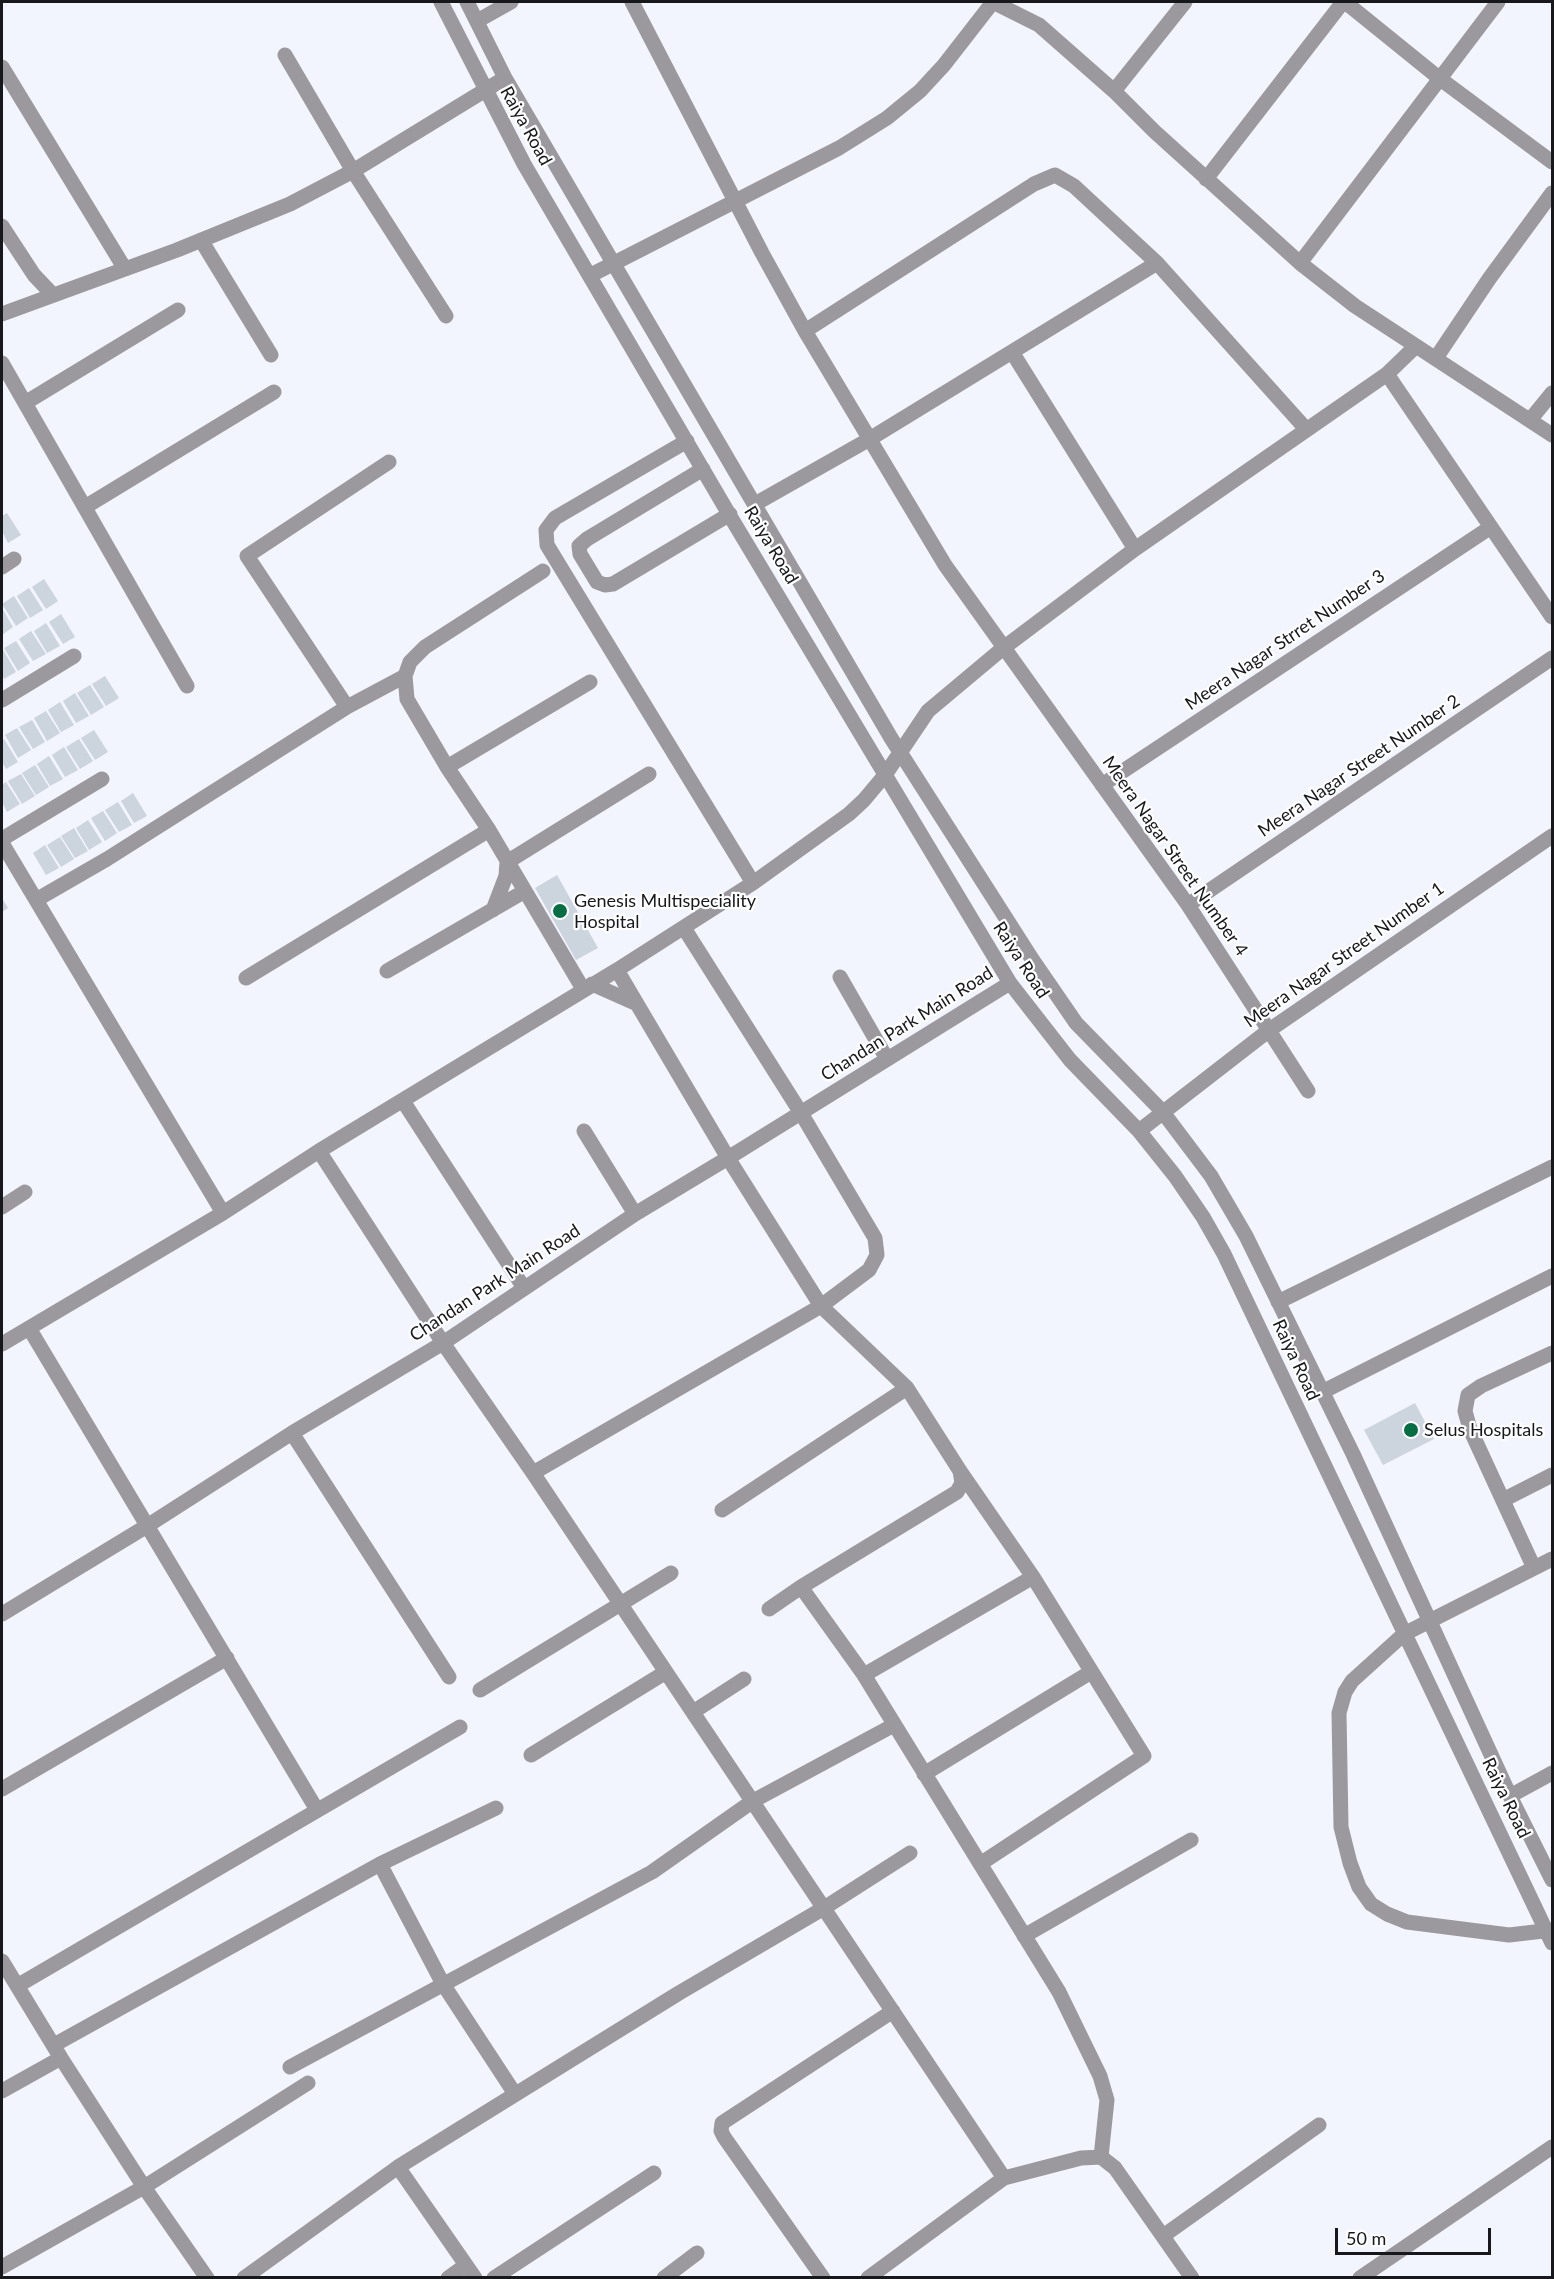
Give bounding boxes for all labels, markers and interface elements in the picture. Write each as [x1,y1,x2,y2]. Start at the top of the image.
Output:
street label: Raiya Road [495,83,557,169]
street label: Raiya Road [739,502,803,588]
street label: Meera Nagar Strret Number 3 [1181,565,1389,715]
street label: Meera Nagar Street Number 2 [1254,690,1464,842]
street label: Meera Nagar Street Number 4 [1098,752,1252,960]
street label: Meera Nagar Street Number 1 [1240,878,1448,1032]
place label: Genesis Multispeciality Hospital [574,890,756,932]
marker: Genesis Multispeciality Hospital [551,902,569,920]
street label: Raiya Road [988,918,1054,1002]
street label: Chandan Park Main Road [817,962,997,1086]
street label: Chandan Park Main Road [406,1220,584,1346]
street label: Raiya Road [1268,1316,1324,1404]
place label: Selus Hospitals [1424,1419,1543,1441]
marker: Selus Hospitals [1402,1421,1420,1439]
street label: Raiya Road [1477,1754,1535,1842]
scale bar [1338,2216,1494,2254]
text: 50 m [1346,2227,1386,2249]

